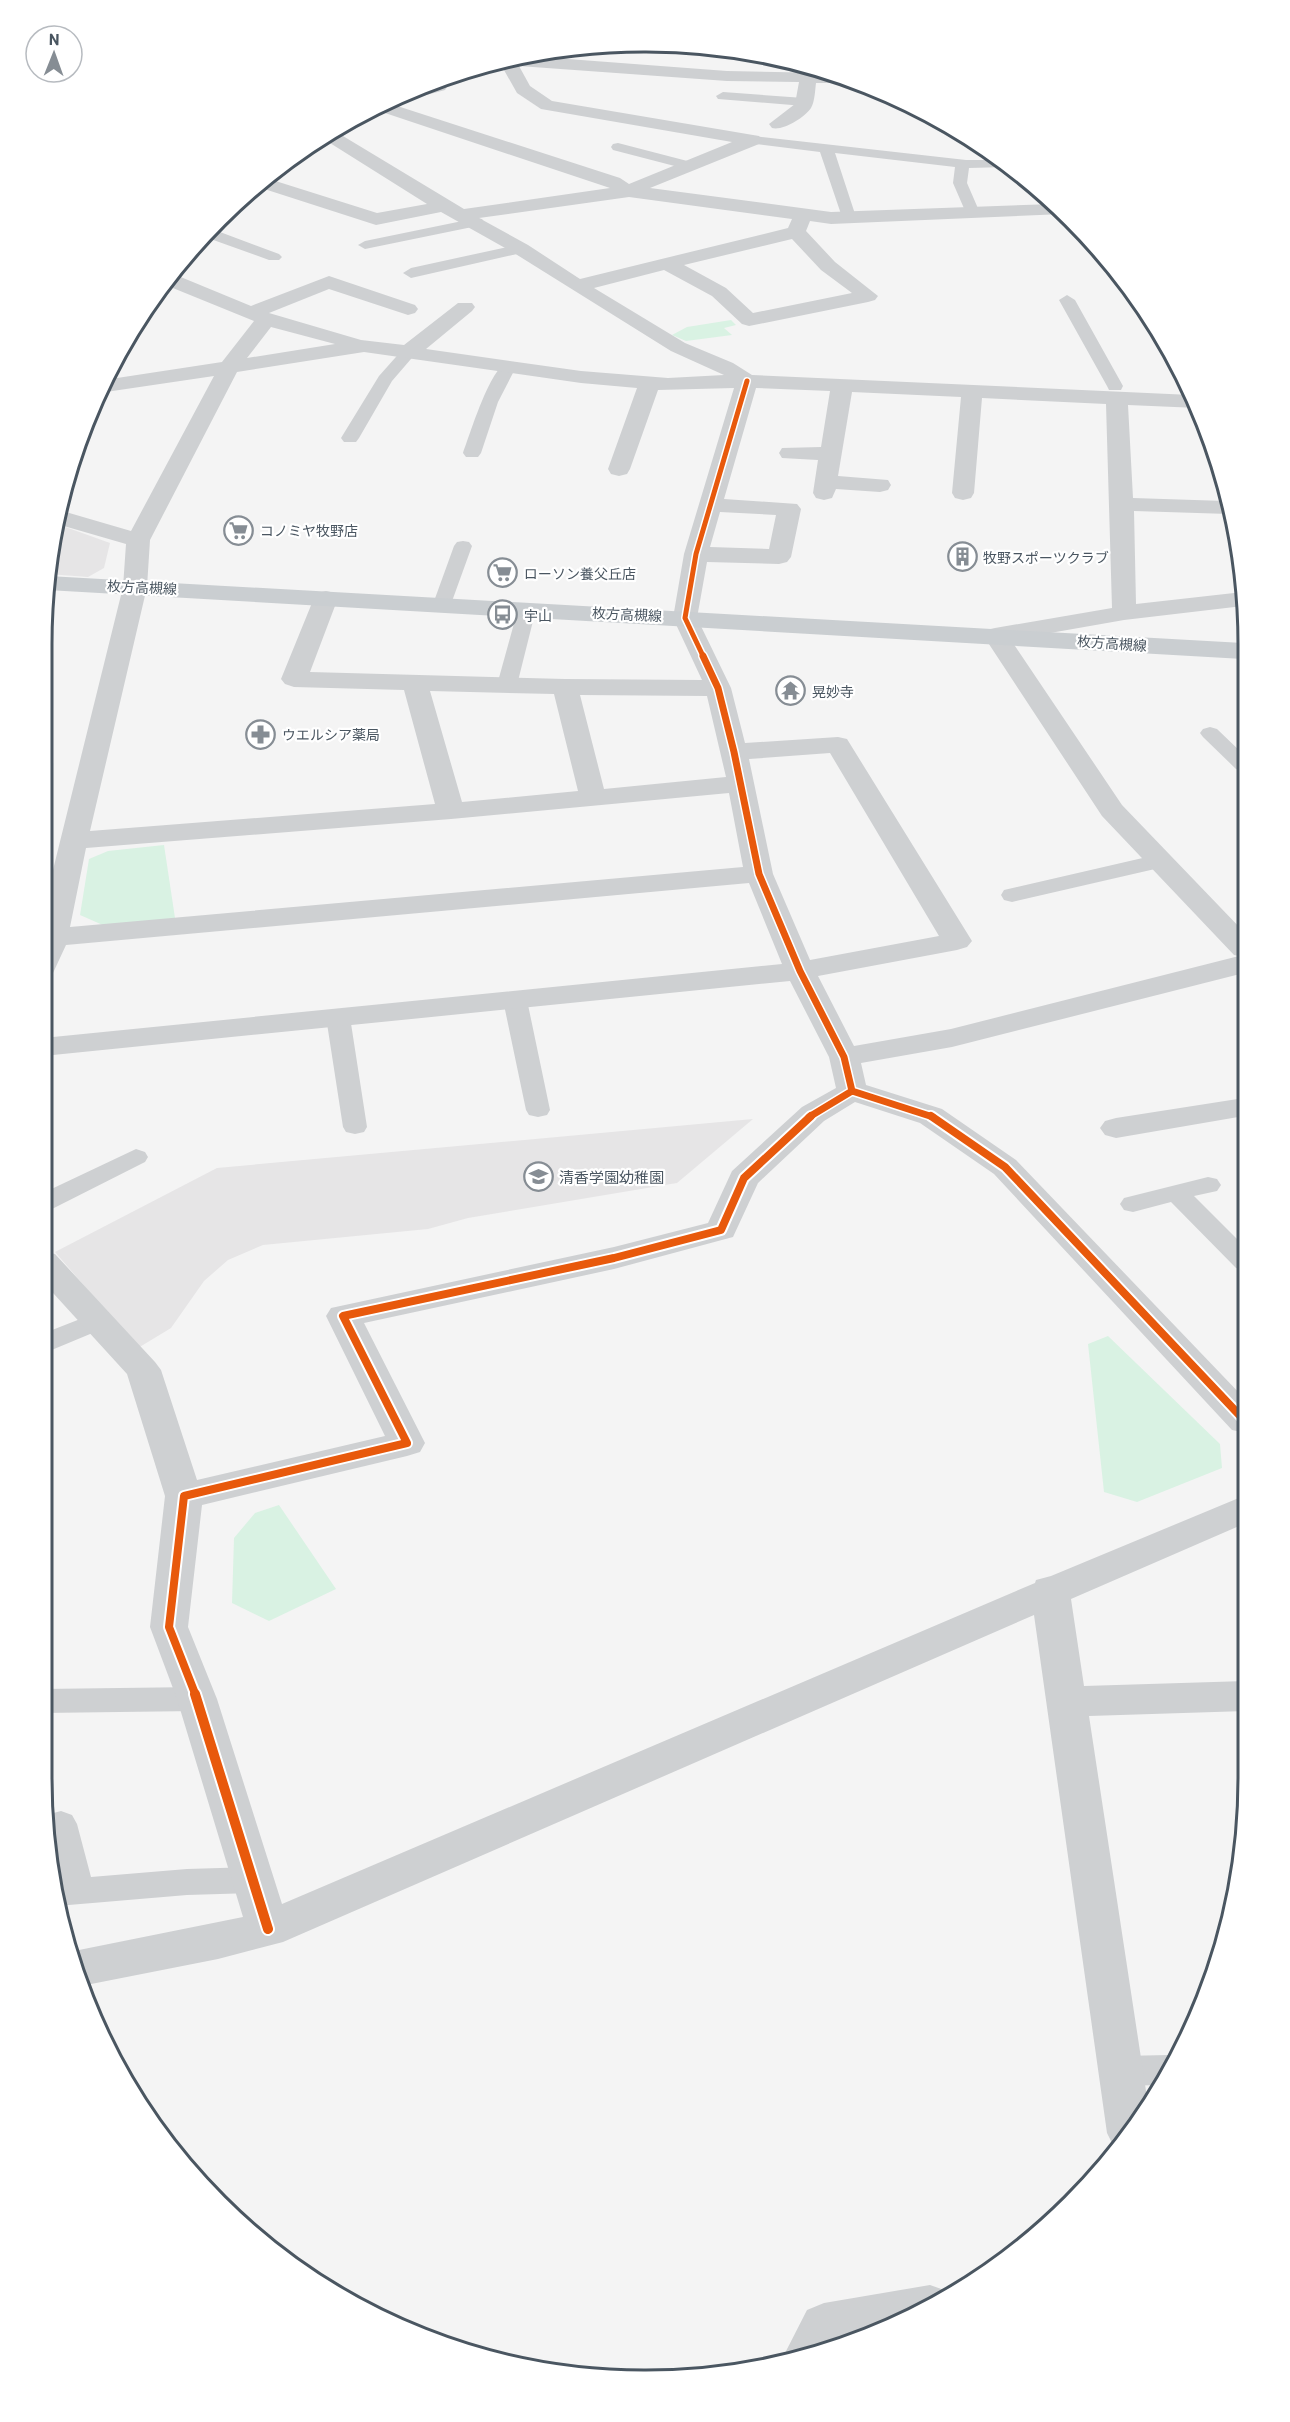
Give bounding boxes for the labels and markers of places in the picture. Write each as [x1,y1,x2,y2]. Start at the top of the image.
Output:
supermarket icon: コノミヤ牧野店 [223,514,255,546]
place label: コノミヤ牧野店 [260,522,358,539]
building icon: 牧野スポーツクラブ [946,541,978,573]
place label: 牧野スポーツクラブ [983,549,1109,566]
supermarket icon: ローソン養父丘店 [487,557,519,589]
place label: ローソン養父丘店 [524,565,636,582]
bus stop icon: 宇山 [487,599,519,631]
place label: 宇山 [524,607,552,624]
temple icon: 晃妙寺 [775,675,807,707]
place label: 晃妙寺 [812,683,854,700]
pharmacy icon: ウエルシア薬局 [245,718,277,750]
place label: ウエルシア薬局 [282,726,380,743]
school or university icon: 清香学園幼稚園 [522,1161,554,1193]
place label: 清香学園幼稚園 [559,1168,664,1186]

